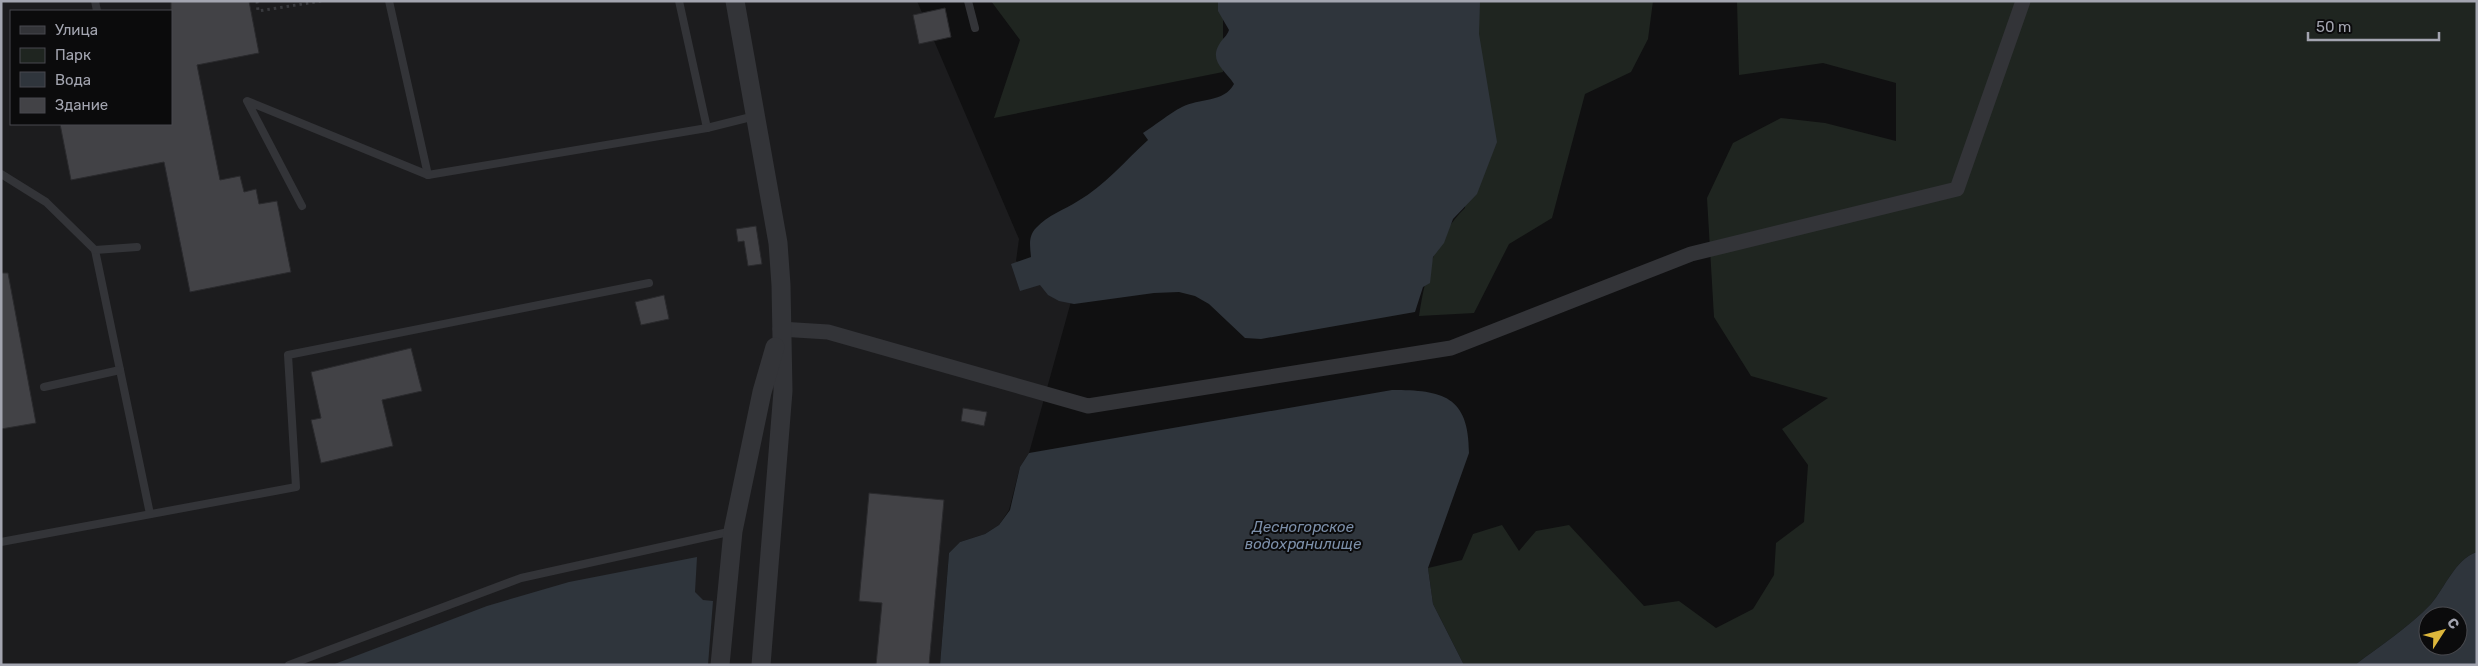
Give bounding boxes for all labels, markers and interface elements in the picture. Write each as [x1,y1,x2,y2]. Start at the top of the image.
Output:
legend [10,10,172,125]
scale bar [2308,10,2439,42]
text: 50 m [2316,18,2351,36]
text: Улица [55,21,98,39]
text: Парк [55,46,91,64]
text: Вода [55,71,91,89]
text: Здание [55,96,108,114]
water label: Десногорское водохранилище [1245,518,1362,553]
north arrow [2418,606,2468,656]
text: С [2443,615,2463,633]

